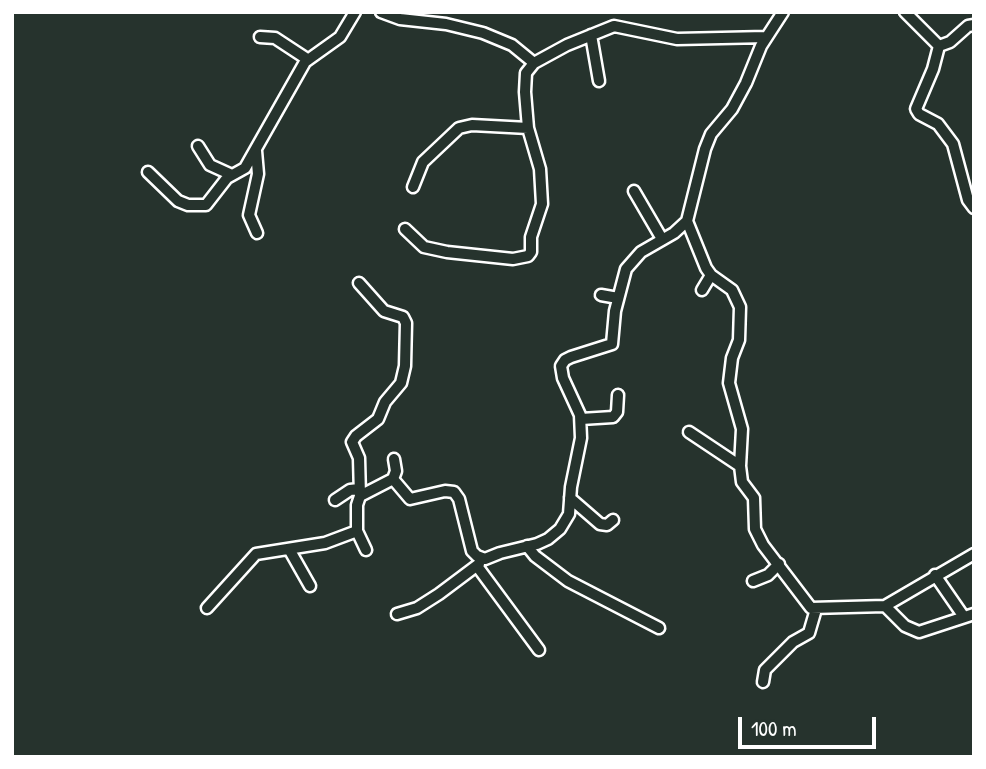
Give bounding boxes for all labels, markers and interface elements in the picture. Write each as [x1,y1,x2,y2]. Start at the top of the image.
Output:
scale bar [741,702,879,746]
text: 100 m [751,714,797,743]

